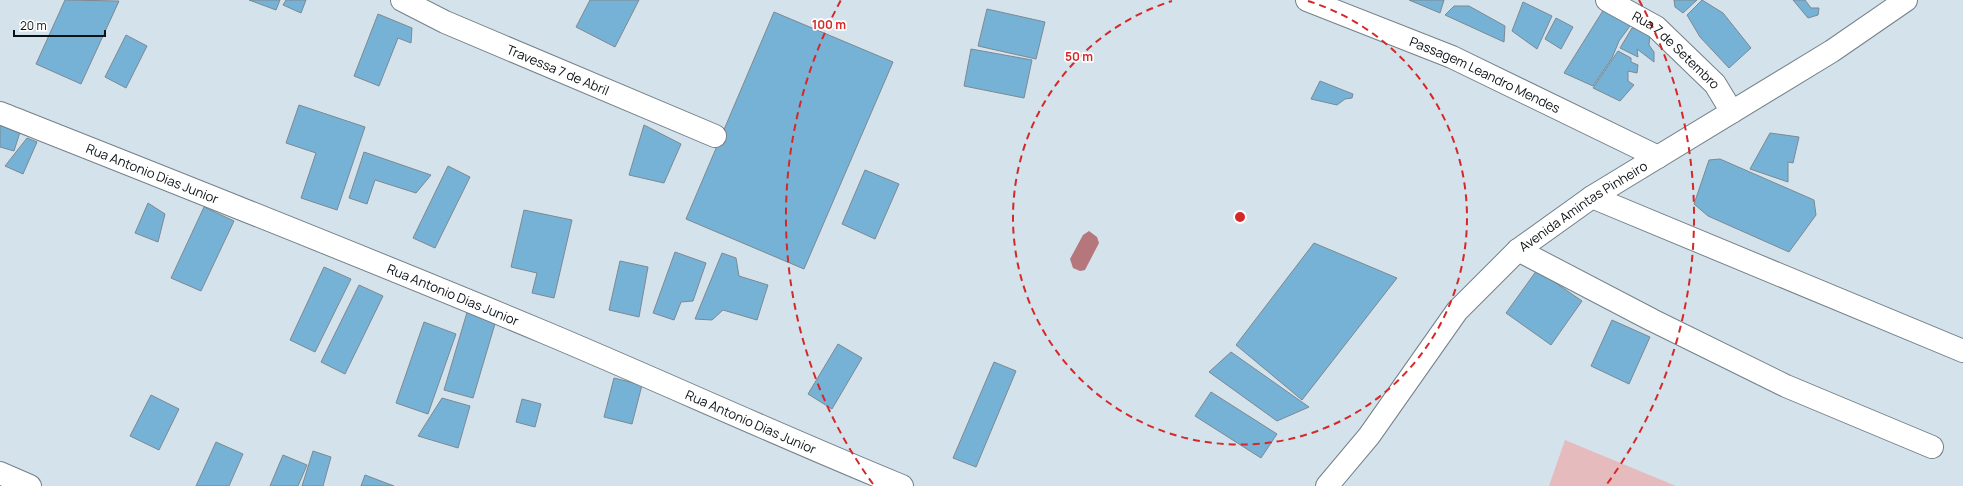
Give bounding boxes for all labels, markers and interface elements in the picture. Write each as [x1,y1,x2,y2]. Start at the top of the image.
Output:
street label: Rua 7 de Setembro [1629,7,1725,92]
scale bar [14,12,105,38]
text: 100 m [812,16,846,33]
text: 20 m [20,17,47,34]
street label: Passagem Leandro Mendes [1407,32,1563,117]
street label: Travessa 7 de Abril [504,40,612,99]
text: 50 m [1065,48,1093,65]
street label: Rua Antonio Dias Junior [84,139,222,208]
street label: Avenida Amintas Pinheiro [1515,156,1651,256]
centre of rings [1233,210,1247,224]
street label: Rua Antonio Dias Junior [384,259,522,330]
street label: Rua Antonio Dias Junior [683,385,819,458]

